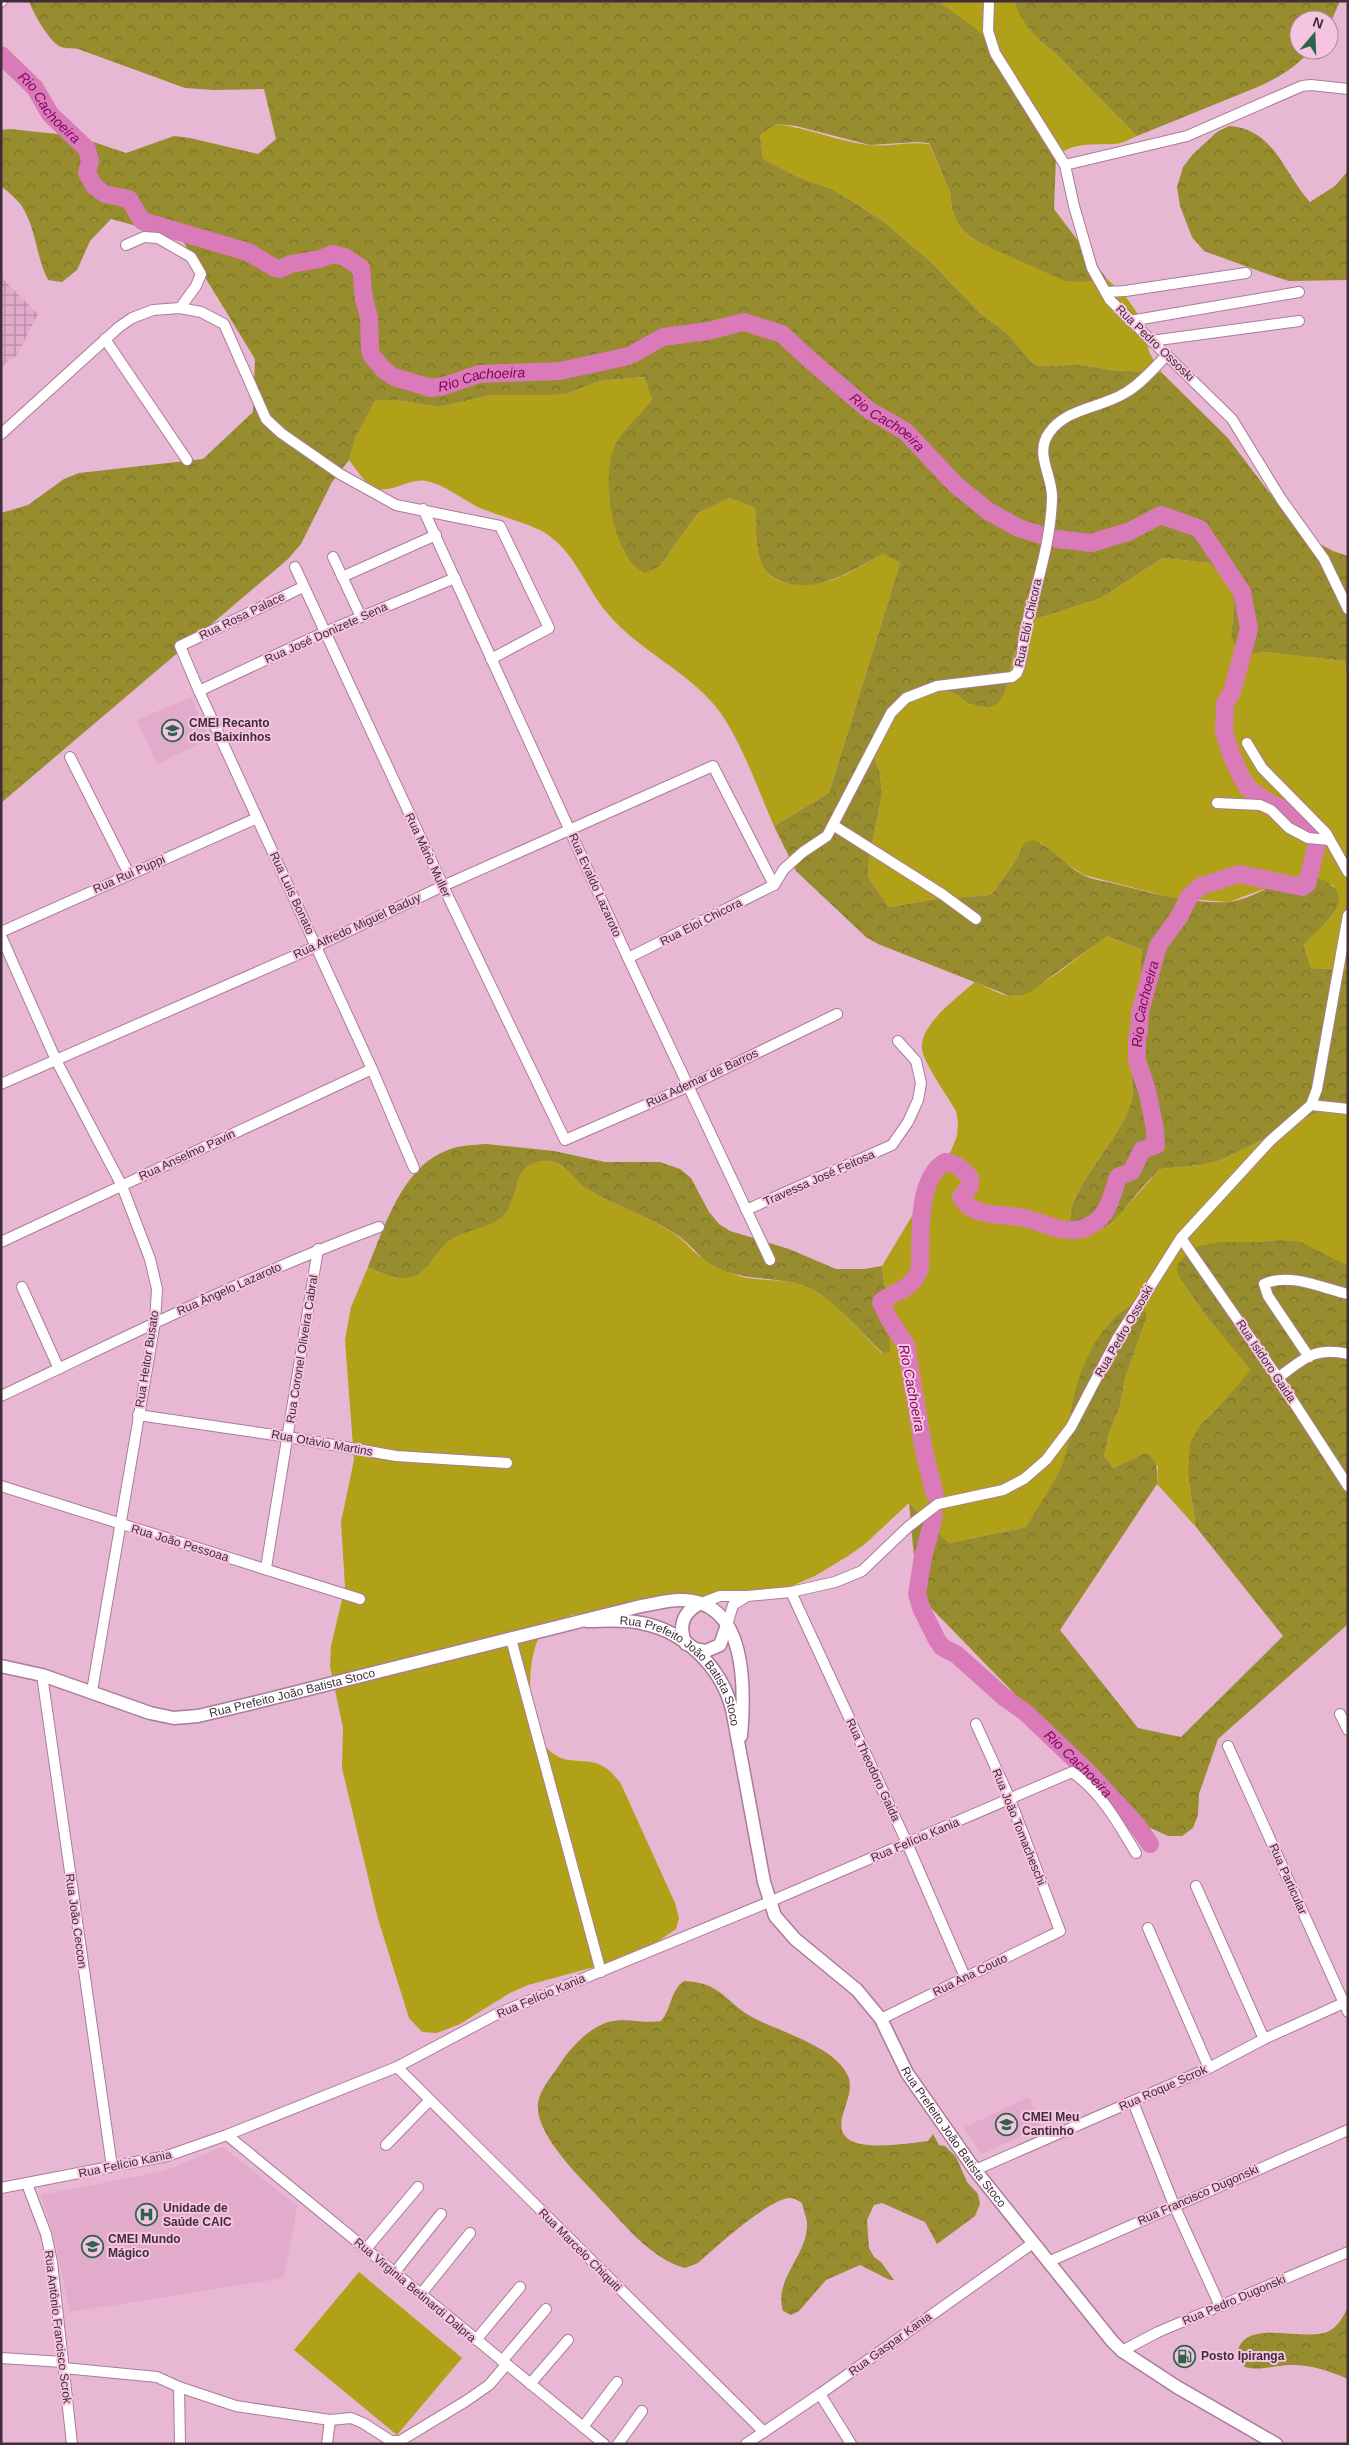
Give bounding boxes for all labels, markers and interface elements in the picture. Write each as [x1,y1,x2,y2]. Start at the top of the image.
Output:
north arrow [1289,10,1339,60]
text: N [1311,13,1326,32]
water label: Rio Cachoeira [15,68,84,147]
street label: Rua Pedro Ossoski [1113,302,1197,384]
water label: Rio Cachoeira [437,364,526,395]
water label: Rio Cachoeira [847,390,928,455]
street label: Rua Elói Chicora [1012,577,1044,668]
street label: Rua Rosa Palace [197,589,287,643]
street label: Rua José Donizete Sena [263,599,390,666]
place label: CMEI Recanto dos Baixinhos [189,716,271,744]
school or university icon: CMEI Recanto dos Baixinhos [161,718,185,742]
street label: Rua Mário Muller [402,811,454,899]
street label: Rua Evaldo Lazaroto [566,831,624,939]
street label: Rua Luís Bonato [267,850,317,937]
street label: Rua Rui Puppi [91,852,167,896]
street label: Rua Alfredo Miguel Baduy [291,890,423,962]
street label: Rua Eloi Chicora [658,895,745,949]
water label: Rio Cachoeira [1129,958,1162,1047]
street label: Rua Ademar de Barros [644,1046,760,1110]
street label: Rua Anselmo Pavin [137,1127,237,1183]
street label: Travessa José Feitosa [761,1147,877,1209]
street label: Rua Ângelo Lazaroto [174,1259,284,1318]
street label: Rua Coronel Oliveira Cabral [283,1274,321,1424]
street label: Rua Pedro Ossoski [1092,1283,1156,1379]
street label: Rua Heitor Busato [132,1309,162,1409]
street label: Rua Isidoro Gaida [1233,1317,1299,1405]
water label: Rio Cachoeira [896,1343,928,1433]
street label: Rua Otávio Martins [270,1427,374,1459]
street label: Rua João Pessoaa [129,1521,231,1565]
street label: Rua Prefeito João Batista Stoco [619,1614,742,1728]
street label: Rua Prefeito João Batista Stoco [208,1666,377,1720]
street label: Rua Theodoro Gaida [843,1716,903,1824]
water label: Rio Cachoeira [1041,1727,1116,1801]
street label: Rua João Tomacheschi [989,1767,1049,1887]
street label: Rua Felício Kania [869,1815,962,1865]
street label: Rua Particular [1266,1841,1310,1917]
street label: Rua João Ceccon [62,1873,90,1969]
street label: Rua Ana Couto [930,1951,1010,1999]
street label: Rua Felício Kania [495,1971,588,2021]
street label: Rua Roque Scrok [1117,2062,1210,2114]
street label: Rua Prefeito João Batista Stoco [898,2064,1009,2210]
place label: CMEI Meu Cantinho [1022,2110,1079,2138]
school or university icon: CMEI Meu Cantinho [994,2112,1018,2136]
street label: Rua Felício Kania [77,2147,173,2181]
street label: Rua Francisco Dugonski [1135,2162,1261,2228]
place label: Unidade de Saúde CAIC [163,2201,232,2229]
hospital icon: Unidade de Saúde CAIC [135,2203,159,2227]
street label: Rua Marcelo Chiquiti [536,2206,624,2294]
place label: CMEI Mundo Mágico [108,2232,181,2260]
school or university icon: CMEI Mundo Mágico [80,2234,104,2258]
street label: Rua Virginia Betinardi Dalpra [351,2235,479,2345]
street label: Rua Antônio Francisco Scrok [42,2249,74,2406]
street label: Rua Pedro Dugonski [1180,2272,1288,2328]
street label: Rua Gaspar Kania [846,2309,934,2379]
fuel station icon: Posto Ipiranga [1173,2344,1197,2368]
place label: Posto Ipiranga [1201,2349,1285,2363]

